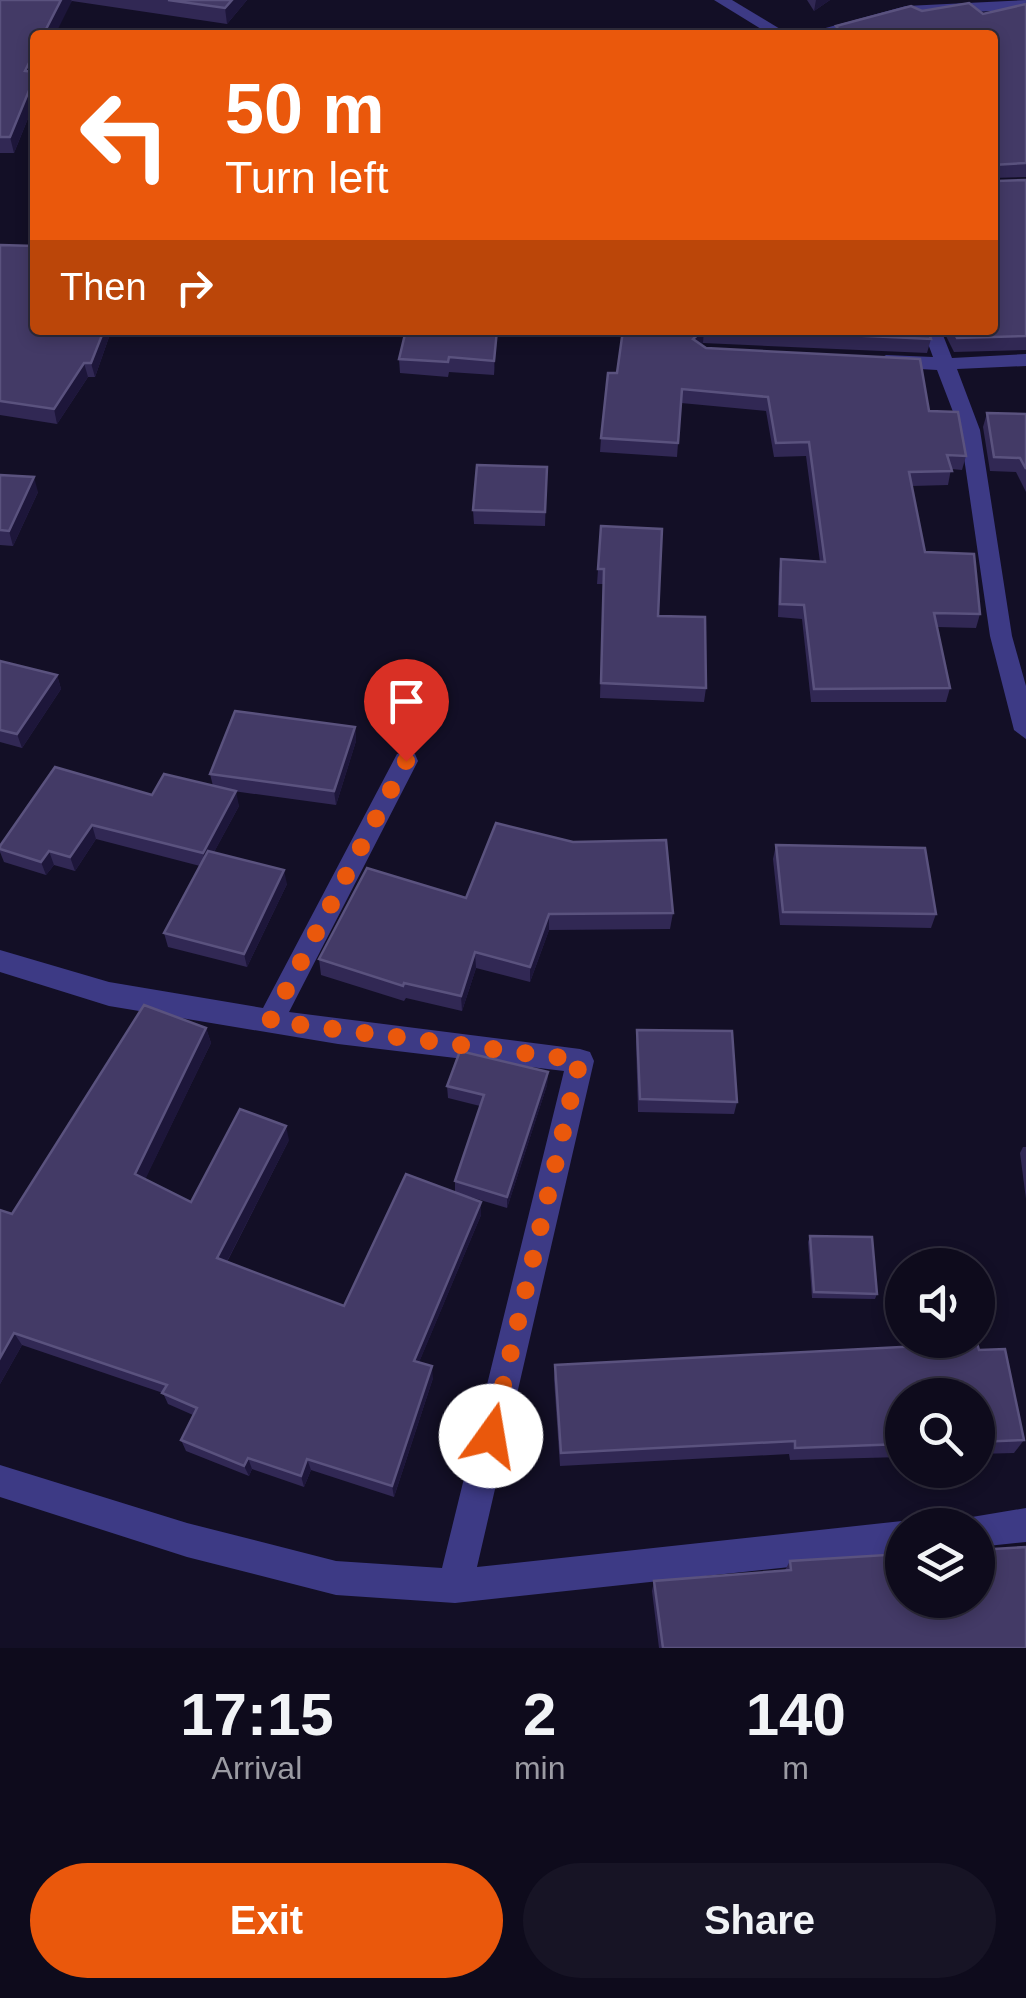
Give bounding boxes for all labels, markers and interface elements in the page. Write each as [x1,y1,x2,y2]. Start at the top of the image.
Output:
icon: left [60,70,190,200]
text: 50 m [225,70,385,148]
text: Turn left [225,152,388,203]
icon: right [167,260,222,315]
text: Then [60,266,147,308]
pin [364,659,449,762]
icon: arrive [379,674,434,729]
map controls [885,1248,995,1618]
button: sound [885,1248,995,1358]
button: search [885,1378,995,1488]
position arrow [439,1384,543,1488]
button: layers [885,1508,995,1618]
text: 17:15 [180,1681,334,1748]
text: 2 [523,1681,556,1748]
text: 140 [746,1681,846,1748]
text: Arrival [212,1750,302,1786]
text: min [514,1750,565,1786]
text: m [782,1750,809,1786]
button: Exit [30,1863,503,1978]
button: Share [523,1863,996,1978]

